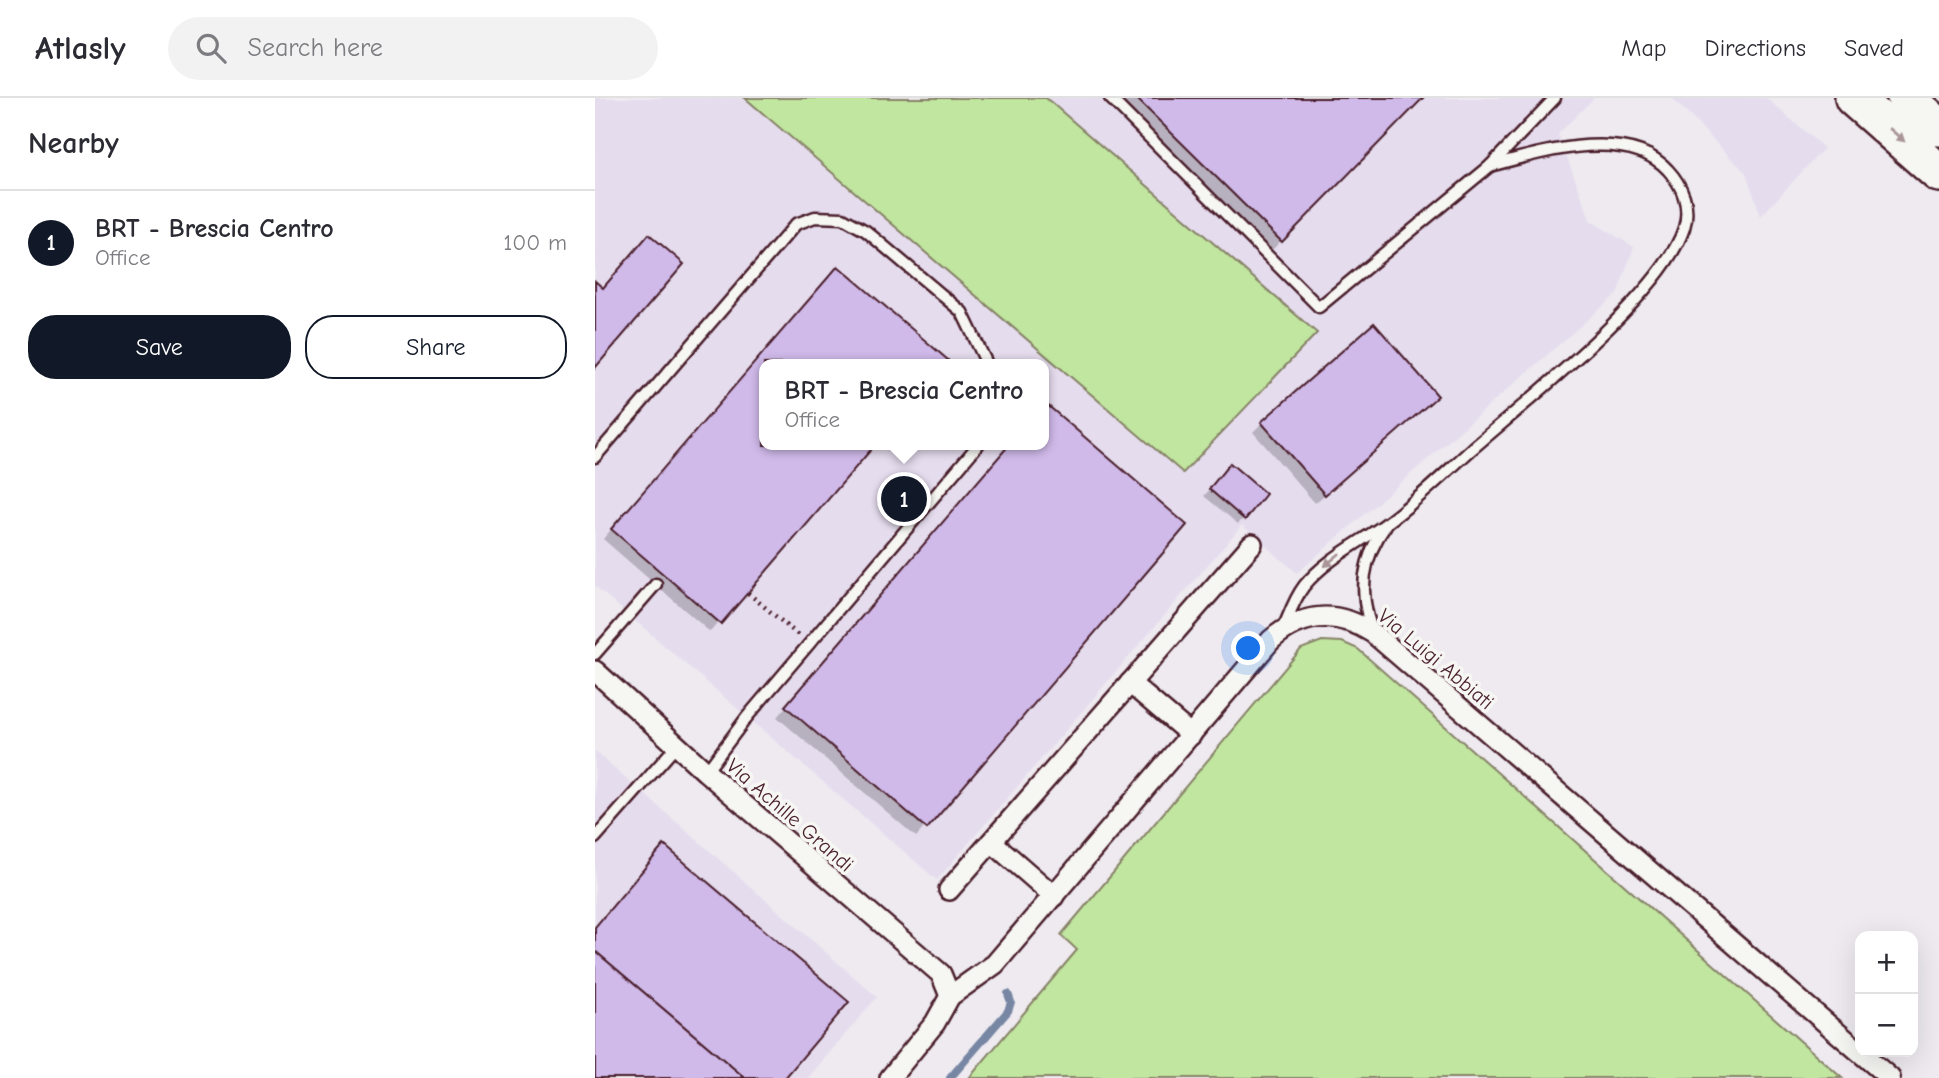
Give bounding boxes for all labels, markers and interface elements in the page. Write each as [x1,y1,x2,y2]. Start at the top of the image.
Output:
search box [168,17,658,80]
text: Atlasly [35,29,126,67]
icon: search [192,29,230,67]
text: Search here [248,33,383,63]
text: Map [1621,34,1667,62]
text: Directions [1705,34,1806,62]
text: Saved [1844,34,1904,62]
text: Nearby [28,126,119,161]
one-way arrow [1888,127,1906,143]
text: BRT - Brescia Centro [95,214,334,244]
text: 1 [46,229,56,256]
text: 100 m [503,229,567,256]
text: Office [95,244,150,271]
button: Save [28,315,291,379]
button: Share [305,315,567,379]
popup [759,359,1049,450]
text: BRT - Brescia Centro [785,376,1023,406]
text: Office [785,406,840,433]
pin: 1 [881,473,927,525]
one-way arrow [1323,553,1341,568]
street label: Via Luigi Abbiati [1373,604,1499,714]
your location [1231,631,1265,665]
street label: Via Achille Grandi [722,753,858,877]
map controls [1855,931,1918,1057]
button: + [1855,931,1918,994]
button: − [1855,994,1918,1057]

